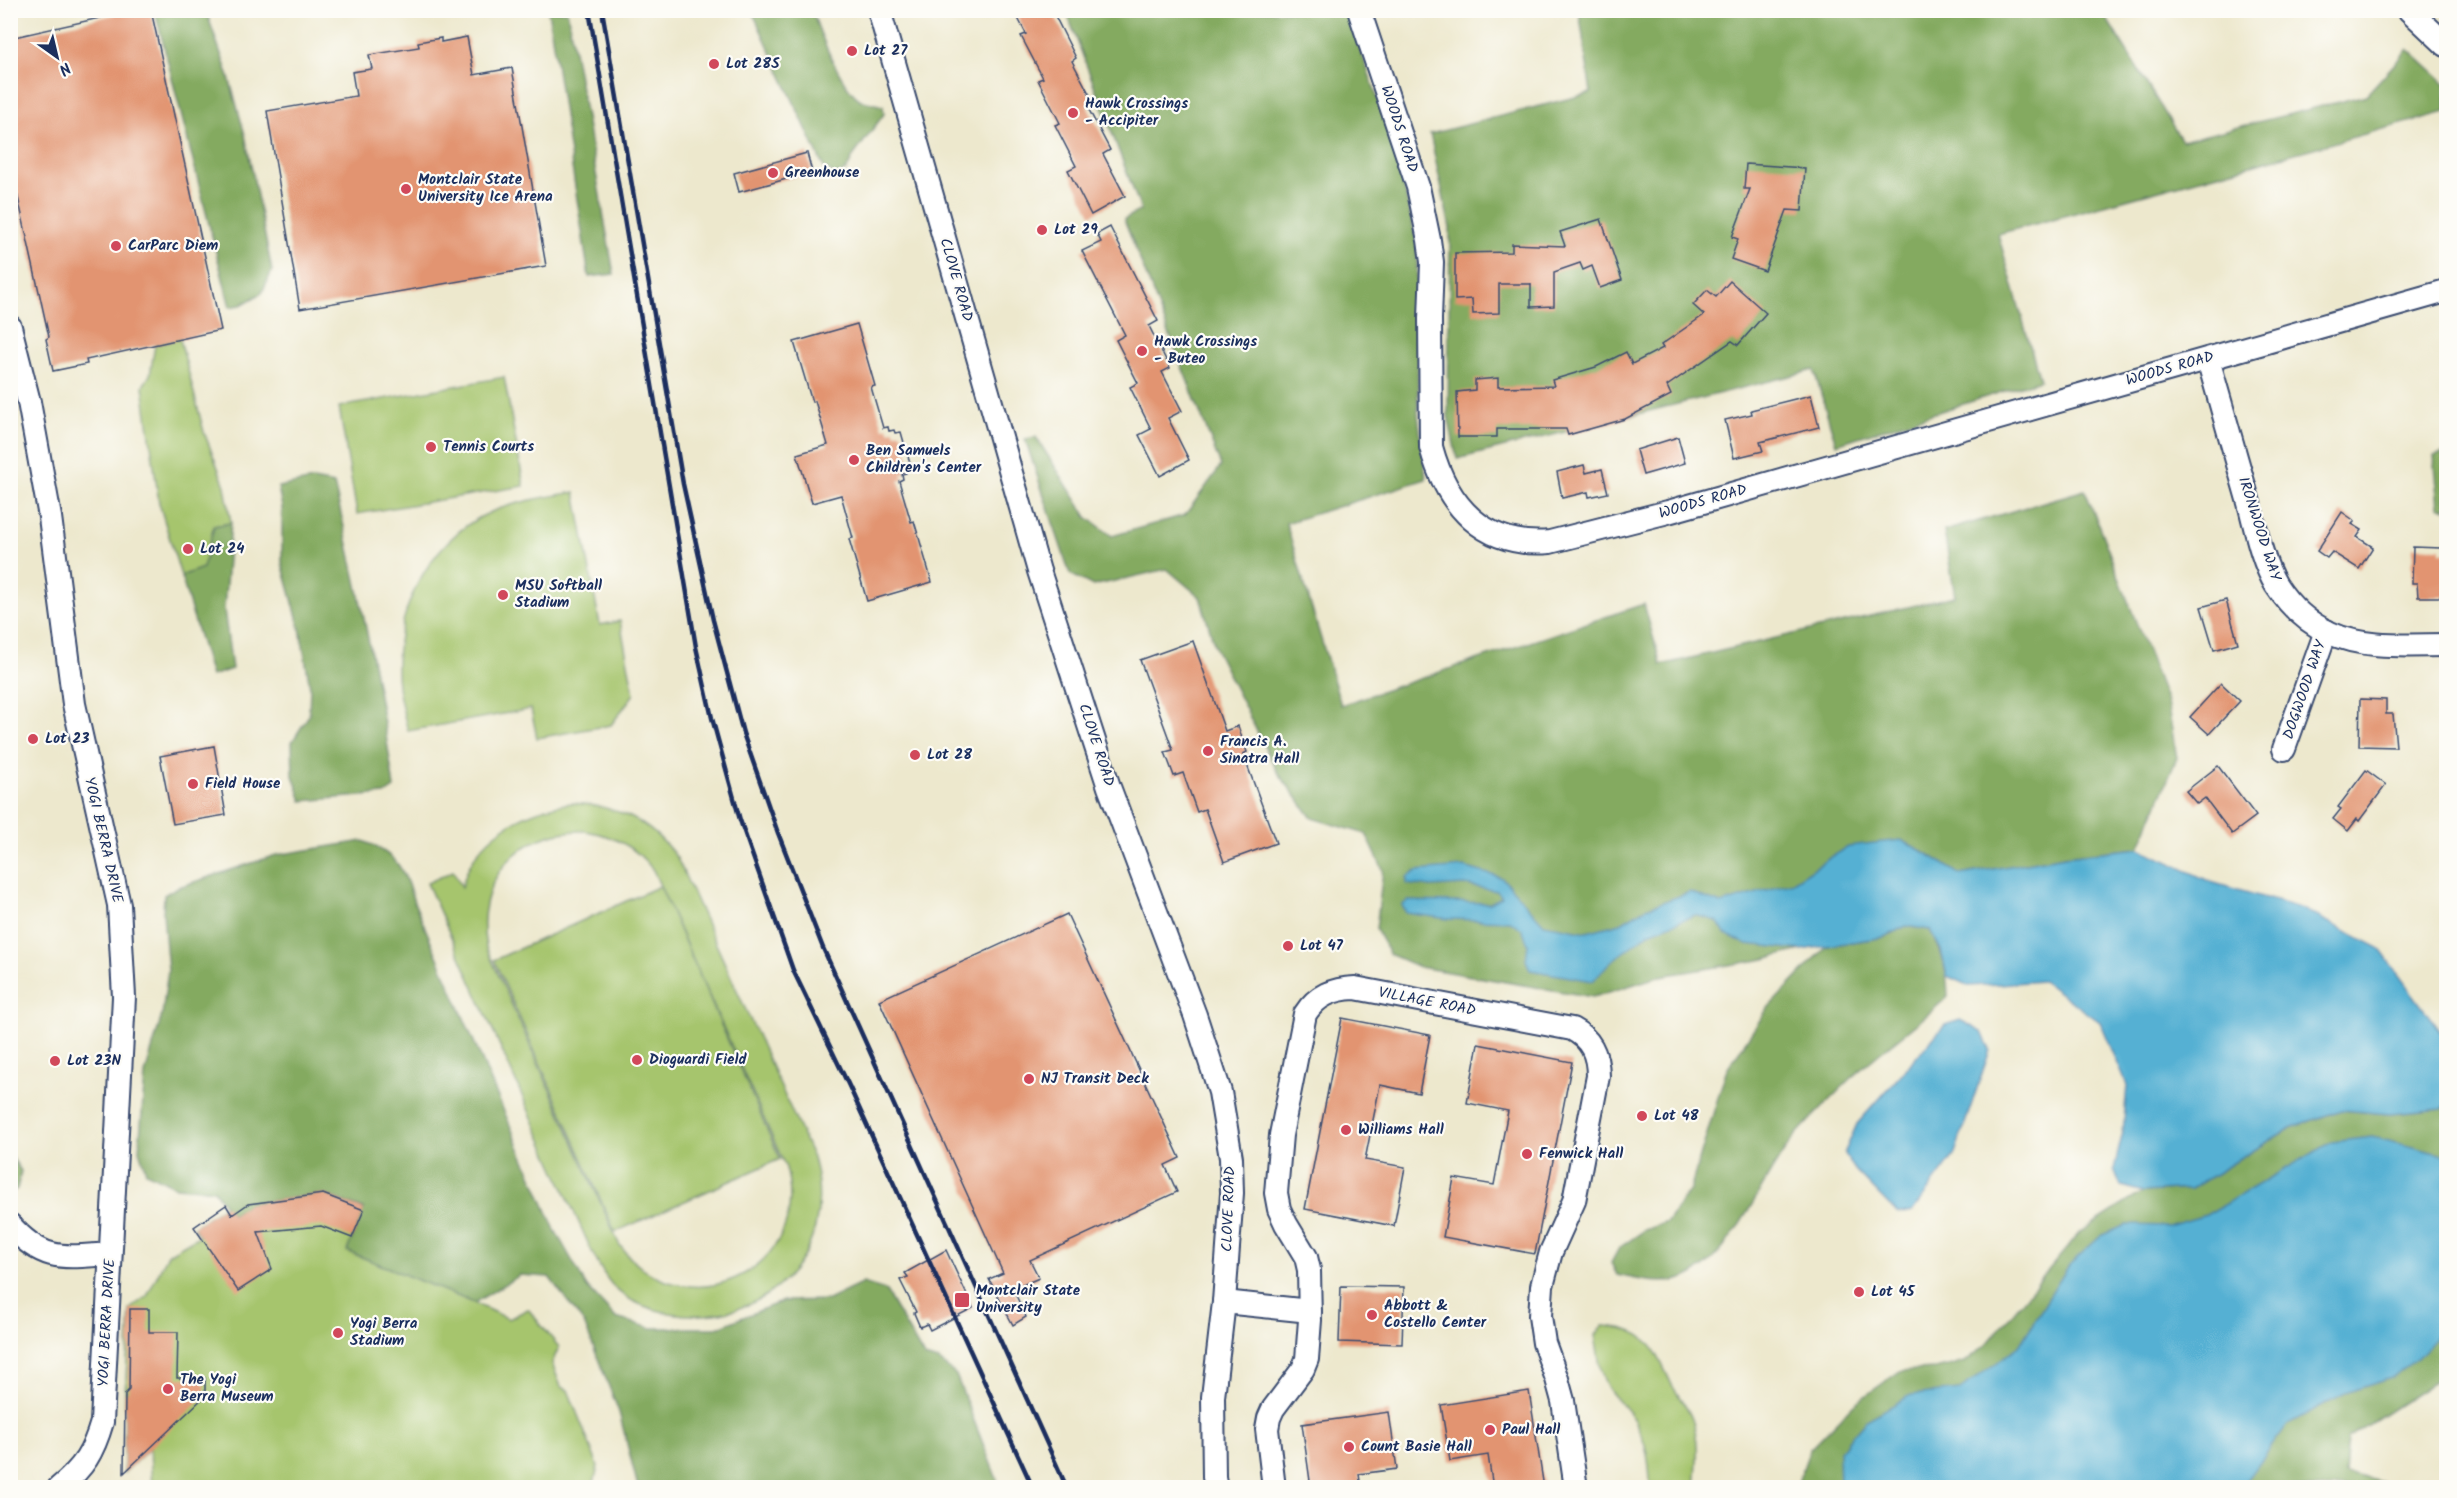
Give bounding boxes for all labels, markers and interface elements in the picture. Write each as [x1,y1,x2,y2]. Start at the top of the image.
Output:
north arrow [27,27,87,87]
place label: Lot 27 [864,39,908,63]
marker: Lot 27 [845,44,859,58]
place label: Lot 28S [726,52,780,76]
text: N [53,55,76,81]
marker: Lot 28S [707,57,721,71]
street label: WOODS ROAD [1374,82,1424,176]
place label: Hawk Crossings - Accipiter [1085,92,1188,133]
marker: Hawk Crossings - Accipiter [1066,106,1080,120]
place label: Greenhouse [785,161,860,185]
marker: Greenhouse [766,166,780,180]
place label: Montclair State University Ice Arena [418,168,553,209]
marker: Montclair State University Ice Arena [399,182,413,196]
place label: Lot 29 [1054,218,1098,242]
marker: Lot 29 [1035,223,1049,237]
place label: CarParc Diem [128,234,218,258]
street label: CLOVE ROAD [933,235,979,325]
marker: CarParc Diem [109,239,123,253]
place label: Hawk Crossings - Buteo [1154,330,1257,371]
marker: Hawk Crossings - Buteo [1135,344,1149,358]
street label: WOODS ROAD [2123,345,2217,393]
place label: Tennis Courts [443,435,534,459]
place label: Ben Samuels Children's Center [866,439,982,480]
marker: Tennis Courts [424,440,438,454]
marker: Ben Samuels Children's Center [847,453,861,467]
street label: IRONWOOD WAY [2231,474,2288,585]
street label: WOODS ROAD [1656,478,1750,526]
place label: Lot 24 [200,537,245,561]
marker: Lot 24 [181,542,195,556]
place label: MSU Softball Stadium [515,574,602,615]
marker: MSU Softball Stadium [496,588,510,602]
street label: DOGWOOD WAY [2277,636,2334,743]
street label: CLOVE ROAD [1071,700,1121,790]
place label: Lot 23 [45,727,90,751]
place label: Francis A. Sinatra Hall [1220,730,1299,771]
marker: Lot 23 [26,732,40,746]
place label: Lot 28 [927,743,972,767]
marker: Francis A. Sinatra Hall [1201,744,1215,758]
marker: Lot 28 [908,748,922,762]
place label: Field House [205,772,281,796]
street label: YOGI BERRA DRIVE [77,775,129,906]
marker: Field House [186,777,200,791]
place label: Lot 47 [1300,934,1344,958]
marker: Lot 47 [1281,939,1295,953]
street label: VILLAGE ROAD [1376,981,1478,1023]
place label: Dioguardi Field [649,1048,747,1072]
place label: Lot 23N [67,1049,122,1073]
marker: Dioguardi Field [630,1053,644,1067]
marker: Lot 23N [48,1054,62,1068]
place label: NJ Transit Deck [1041,1067,1149,1091]
marker: NJ Transit Deck [1022,1072,1036,1086]
place label: Lot 48 [1654,1104,1699,1128]
marker: Lot 48 [1635,1109,1649,1123]
place label: Williams Hall [1358,1118,1444,1142]
marker: Williams Hall [1339,1123,1353,1137]
place label: Fenwick Hall [1539,1142,1623,1166]
marker: Fenwick Hall [1520,1147,1534,1161]
street label: CLOVE ROAD [1216,1165,1243,1252]
street label: YOGI BERRA DRIVE [92,1257,122,1388]
place label: Montclair State University [976,1279,1081,1320]
place label: Lot 45 [1871,1280,1916,1304]
marker: Lot 45 [1852,1285,1866,1299]
marker: Montclair State University [953,1291,971,1309]
place label: Abbott & Costello Center [1384,1294,1487,1335]
marker: Abbott & Costello Center [1365,1308,1379,1322]
place label: Yogi Berra Stadium [350,1312,418,1353]
marker: Yogi Berra Stadium [331,1326,345,1340]
place label: The Yogi Berra Museum [180,1368,274,1409]
marker: The Yogi Berra Museum [161,1382,175,1396]
place label: Paul Hall [1502,1418,1560,1442]
marker: Paul Hall [1483,1423,1497,1437]
place label: Count Basie Hall [1361,1435,1472,1459]
marker: Count Basie Hall [1342,1440,1356,1454]

